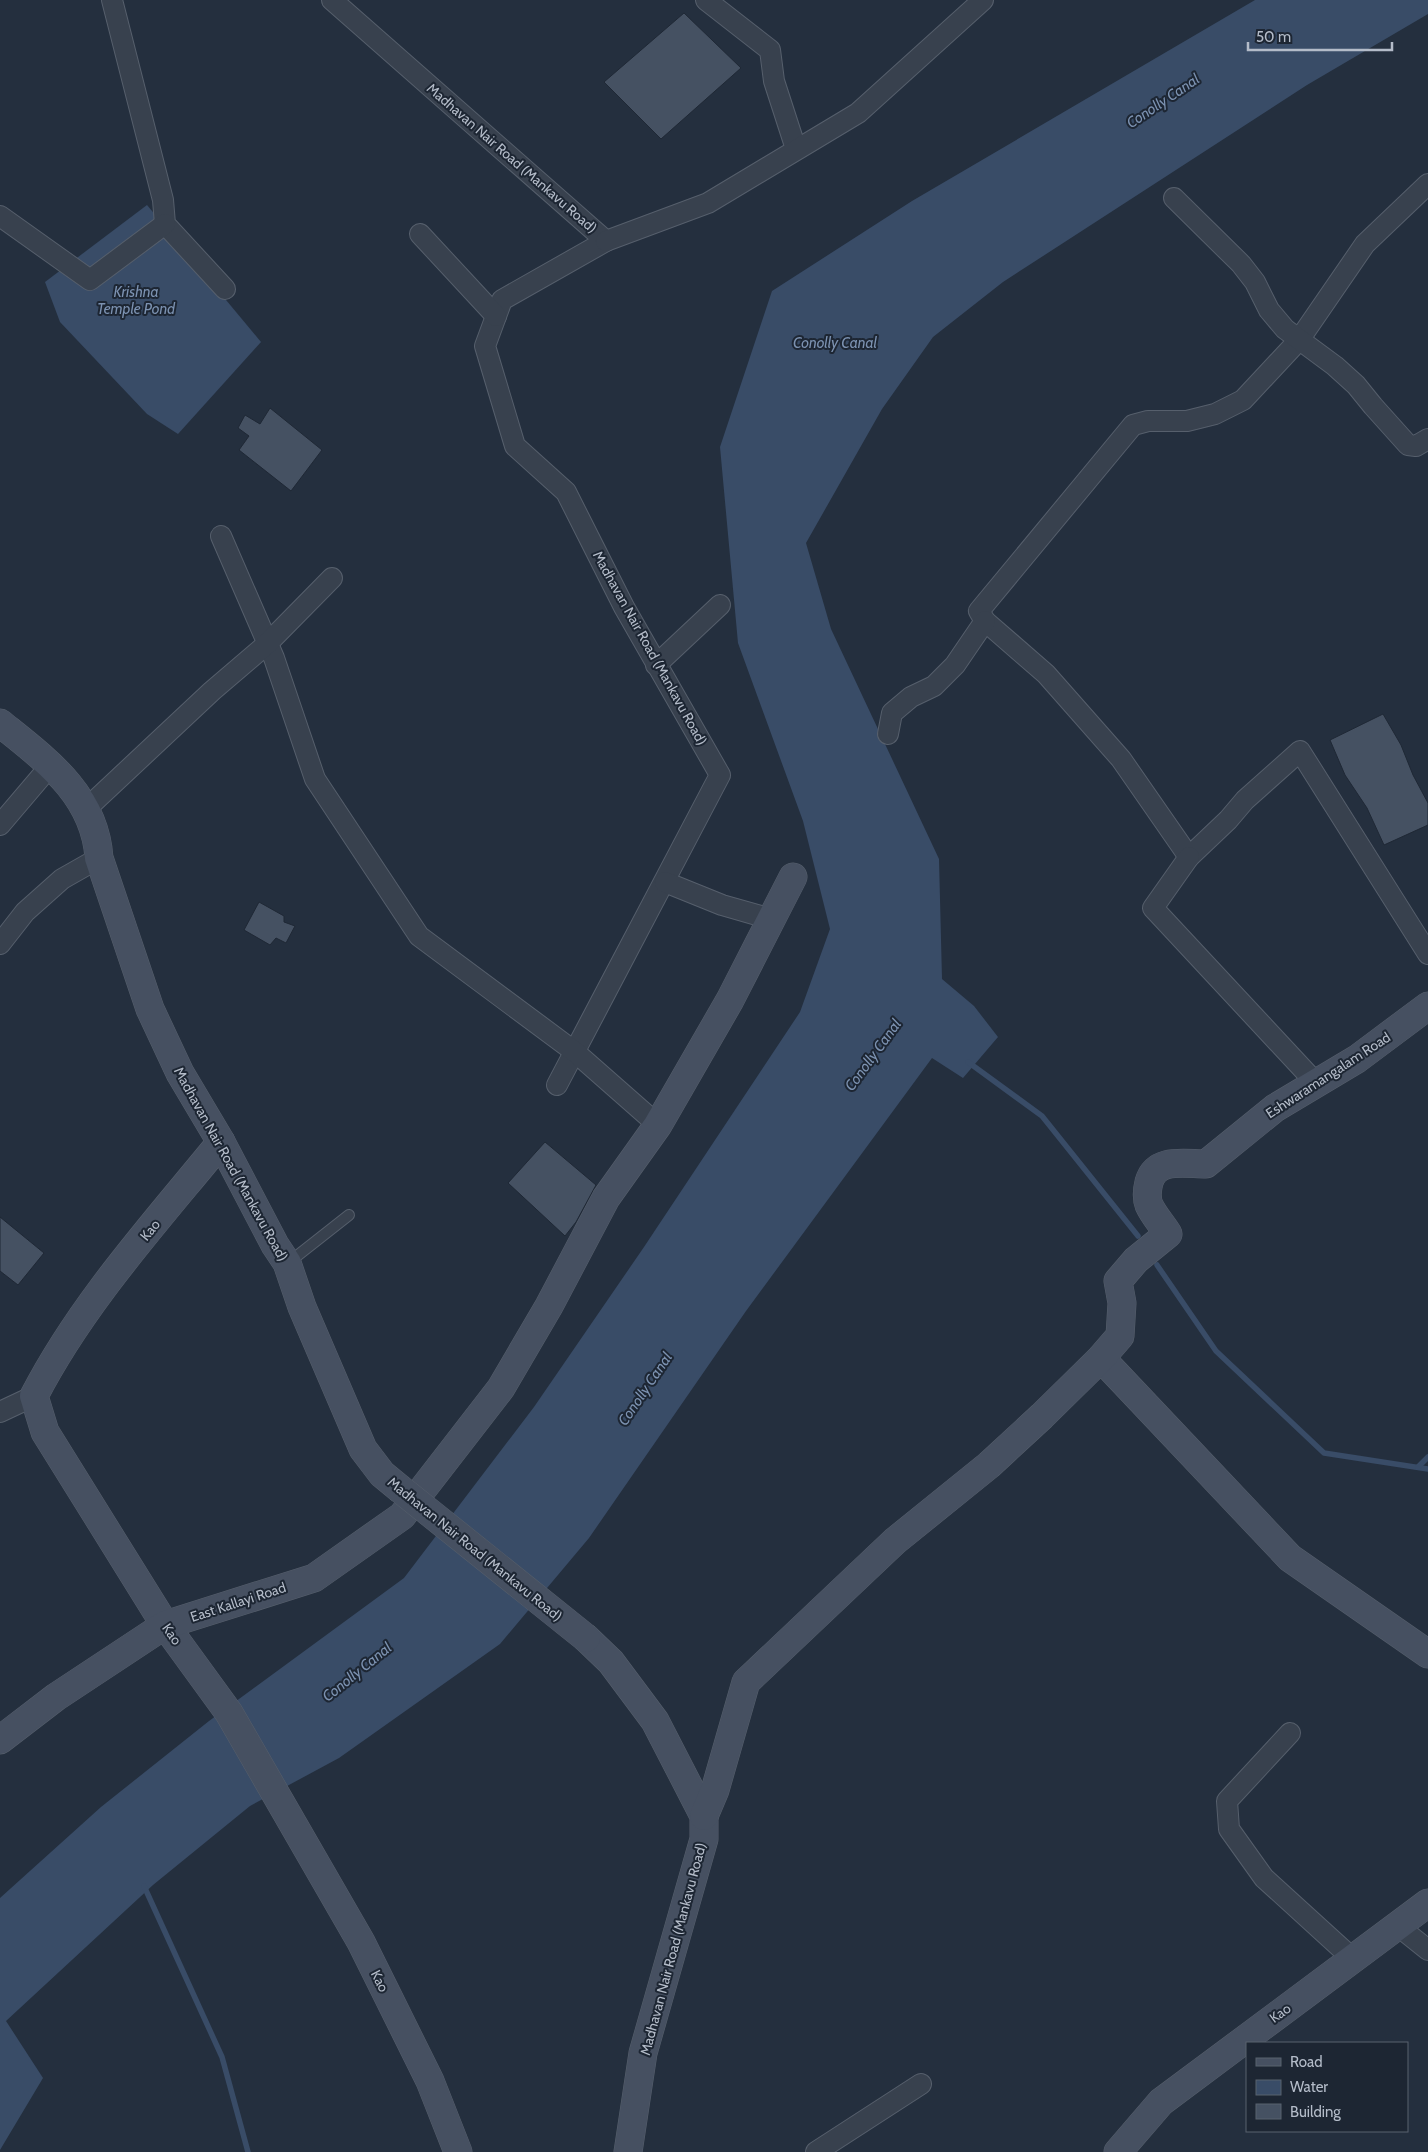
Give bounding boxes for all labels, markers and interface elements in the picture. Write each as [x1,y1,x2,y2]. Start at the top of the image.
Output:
scale bar [1248,20,1392,52]
text: 50 m [1256,28,1291,46]
water label: Conolly Canal [1123,70,1203,132]
street label: Madhavan Nair Road (Mankavu Road) [423,79,601,237]
water label: Krishna Temple Pond [97,283,176,318]
water label: Conolly Canal [793,334,878,352]
street label: Madhavan Nair Road (Mankavu Road) [589,548,711,748]
water label: Conolly Canal [841,1015,905,1094]
street label: Eshwaramangalam Road [1262,1028,1394,1122]
street label: Madhavan Nair Road (Mankavu Road) [170,1064,292,1264]
street label: Kao [136,1215,164,1244]
water label: Conolly Canal [614,1349,676,1429]
street label: Madhavan Nair Road (Mankavu Road) [384,1473,566,1625]
street label: East Kallayi Road [188,1578,288,1626]
street label: Kao [158,1620,186,1649]
water label: Conolly Canal [319,1638,396,1705]
street label: Madhavan Nair Road (Mankavu Road) [636,1841,710,2057]
street label: Kao [367,1967,393,1995]
street label: Kao [1266,1999,1295,2027]
legend [1246,2042,1408,2132]
text: Road [1290,2053,1323,2071]
text: Water [1290,2078,1328,2096]
text: Building [1290,2103,1341,2121]

